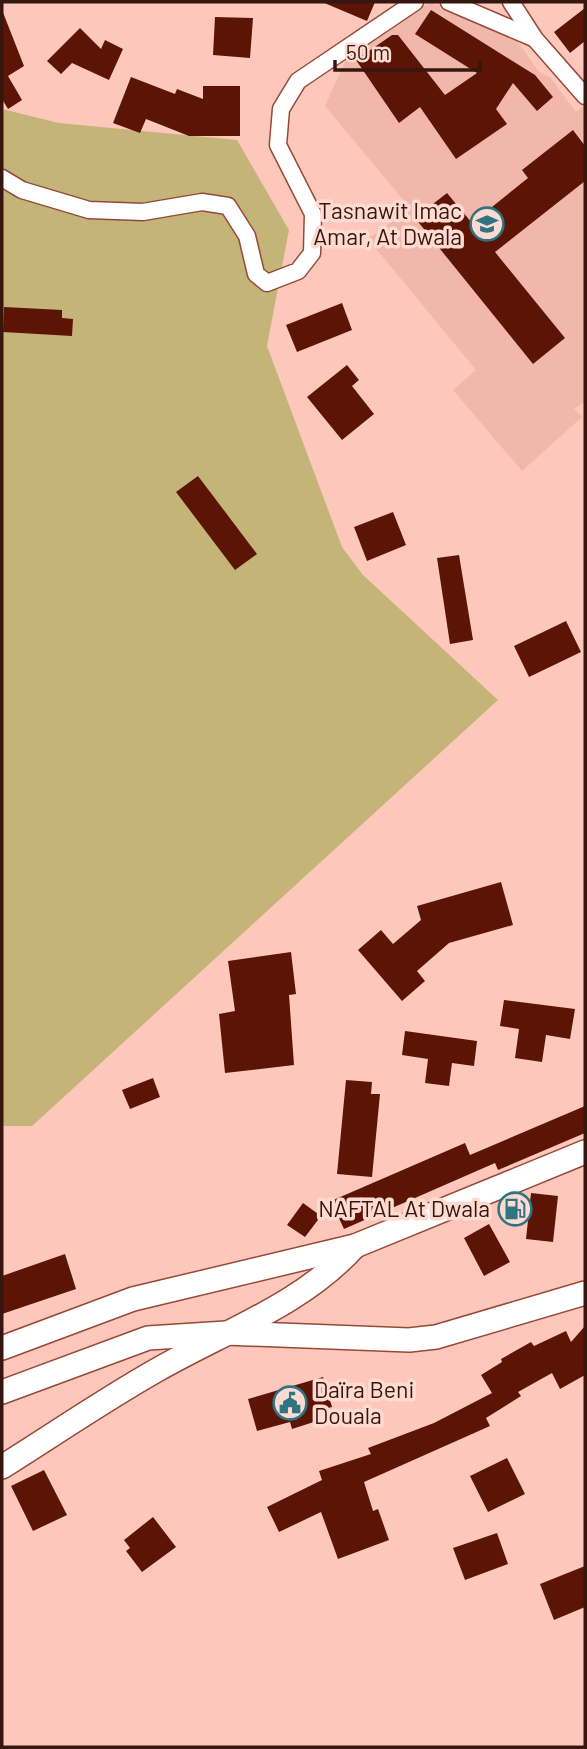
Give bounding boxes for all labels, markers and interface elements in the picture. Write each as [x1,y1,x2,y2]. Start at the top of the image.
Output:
scale bar [335,28,480,72]
text: 50 m [346,39,390,64]
place label: Tasnawit Imac Amar, At Dwala [313,196,462,250]
school or university icon: Tasnawit Imac Amar, At Dwala [468,205,506,243]
fuel station icon: NAFTAL At Dwala [496,1190,534,1228]
place label: NAFTAL At Dwala [318,1194,490,1222]
place label: Daïra Beni Douala [314,1375,414,1429]
public building icon: Daïra Beni Douala [271,1384,309,1422]

